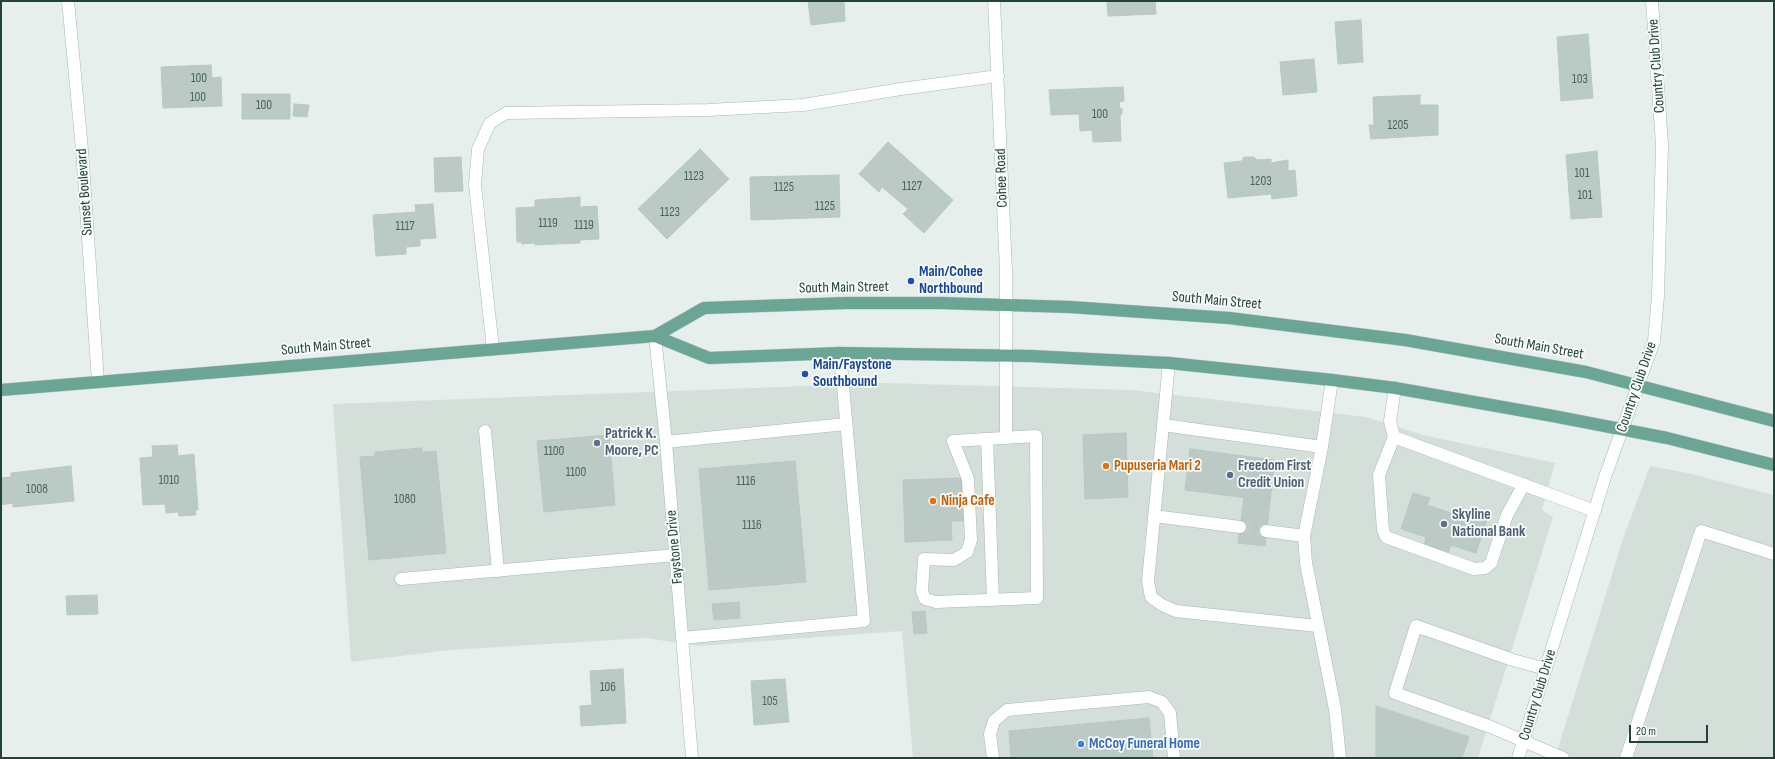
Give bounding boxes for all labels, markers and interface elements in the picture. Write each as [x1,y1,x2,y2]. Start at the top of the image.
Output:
street label: Country Club Drive [1645,18,1669,114]
house number: 100 [191,71,207,87]
house number: 103 [1572,72,1588,88]
house number: 100 [190,90,206,106]
house number: 100 [256,98,272,114]
house number: 100 [1092,107,1108,123]
house number: 1205 [1387,118,1409,134]
street label: Sunset Boulevard [73,148,97,236]
street label: Cohee Road [992,148,1012,208]
house number: 101 [1575,166,1589,182]
house number: 1123 [684,169,704,185]
house number: 1203 [1250,174,1272,190]
house number: 1127 [902,179,922,195]
house number: 1125 [774,180,794,196]
house number: 101 [1578,188,1592,204]
house number: 1125 [815,199,835,215]
house number: 1123 [660,205,680,221]
house number: 1119 [538,216,558,232]
house number: 1119 [574,218,594,234]
house number: 1117 [396,219,414,235]
place label: Main/Cohee Northbound [919,263,983,298]
marker: Main/Cohee Northbound [906,276,916,286]
street label: South Main Street [799,278,889,298]
street label: South Main Street [1171,288,1263,314]
street label: South Main Street [1493,330,1585,364]
street label: South Main Street [280,334,372,360]
street label: Country Club Drive [1613,339,1661,435]
place label: Main/Faystone Southbound [813,356,892,391]
marker: Main/Faystone Southbound [800,369,810,379]
place label: Patrick K. Moore, PC [605,425,659,460]
marker: Patrick K. Moore, PC [592,438,602,448]
house number: 1100 [544,444,564,460]
place label: Pupuseria Mari 2 [1114,457,1201,475]
place label: Freedom First Credit Union [1238,457,1311,492]
marker: Pupuseria Mari 2 [1101,461,1111,471]
house number: 1100 [566,465,586,481]
marker: Freedom First Credit Union [1225,470,1235,480]
house number: 1010 [159,473,179,489]
house number: 1116 [736,474,756,490]
house number: 1008 [26,482,48,498]
house number: 1080 [394,492,416,508]
place label: Ninja Cafe [941,492,995,510]
marker: Ninja Cafe [928,496,938,506]
place label: Skyline National Bank [1452,506,1525,541]
street label: Faystone Drive [663,509,687,585]
house number: 1116 [742,518,762,534]
marker: Skyline National Bank [1439,519,1449,529]
street label: Country Club Drive [1516,647,1560,743]
house number: 106 [600,680,616,696]
house number: 105 [762,694,778,710]
scale bar [1631,717,1710,743]
text: 20 m [1636,724,1656,739]
place label: McCoy Funeral Home [1089,735,1200,753]
marker: McCoy Funeral Home [1076,739,1086,749]

